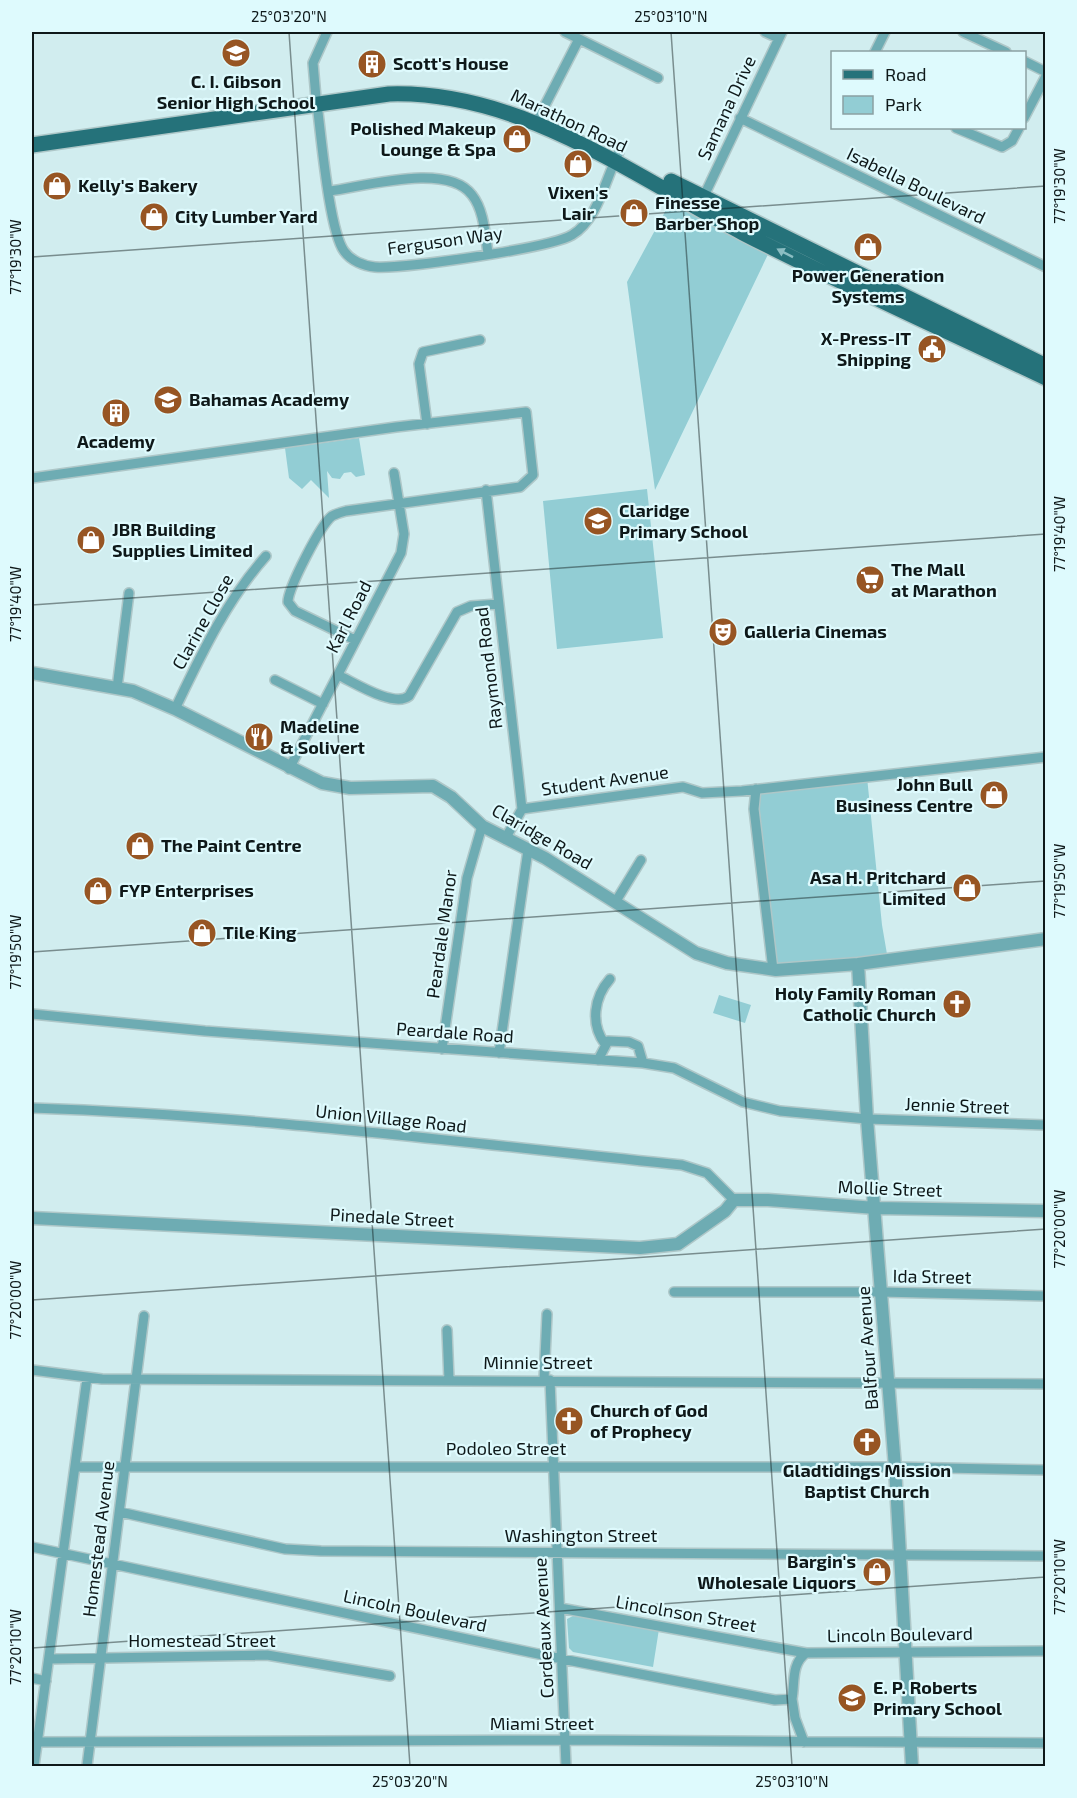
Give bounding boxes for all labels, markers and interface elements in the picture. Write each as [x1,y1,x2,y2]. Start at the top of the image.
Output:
text: 25°03'20"N [251,7,327,25]
text: 25°03'10"N [634,7,708,25]
school or university icon: C. I. Gibson Senior High School [220,37,252,69]
building icon: Scott's House [356,48,388,80]
legend [831,51,1026,129]
place label: Scott's House [393,52,509,74]
street label: Samana Drive [692,52,760,163]
text: Road [885,63,926,85]
place label: C. I. Gibson Senior High School [157,70,315,113]
street label: Marathon Road [508,83,631,157]
text: Park [885,93,922,115]
place label: Polished Makeup Lounge & Spa [350,117,496,160]
shop icon: Polished Makeup Lounge & Spa [501,123,533,155]
street label: Isabella Boulevard [844,142,989,228]
shop icon: Vixen's Lair [562,148,594,180]
text: 77°19'30"W [1050,148,1068,224]
shop icon: Kelly's Bakery [41,170,73,202]
place label: Kelly's Bakery [78,174,198,196]
place label: Vixen's Lair [548,181,608,224]
place label: Finesse Barber Shop [655,191,760,234]
shop icon: Finesse Barber Shop [618,197,650,229]
shop icon: City Lumber Yard [138,201,170,233]
place label: City Lumber Yard [175,205,318,227]
text: 77°19'30"W [6,219,24,295]
street label: Ferguson Way [386,221,504,259]
shop icon: Power Generation Systems [852,231,884,263]
one-way arrow [776,248,793,257]
place label: Power Generation Systems [792,264,944,307]
place label: X-Press-IT Shipping [821,327,912,370]
public building icon: X-Press-IT Shipping [916,333,948,365]
school or university icon: Bahamas Academy [152,384,184,416]
place label: Bahamas Academy [189,388,350,410]
building icon: Academy [100,397,132,429]
place label: Academy [77,430,156,452]
text: 77°19'40"W [1050,496,1068,572]
place label: Claridge Primary School [619,499,748,542]
school or university icon: Claridge Primary School [582,505,614,537]
place label: JBR Building Supplies Limited [112,518,253,561]
shop icon: JBR Building Supplies Limited [75,524,107,556]
place label: The Mall at Marathon [891,558,997,601]
supermarket icon: The Mall at Marathon [854,564,886,596]
text: 77°19'40"W [6,566,24,642]
street label: Clarine Close [167,570,237,673]
street label: Karl Road [321,577,376,656]
street label: Raymond Road [470,606,506,730]
theatre icon: Galleria Cinemas [707,616,739,648]
place label: Galleria Cinemas [744,620,887,642]
place label: Madeline & Solivert [280,715,366,758]
restaurant icon: Madeline & Solivert [243,721,275,753]
street label: Student Avenue [540,760,670,800]
place label: John Bull Business Centre [836,773,973,816]
shop icon: John Bull Business Centre [978,779,1010,811]
street label: Claridge Road [488,798,597,874]
shop icon: The Paint Centre [124,830,156,862]
place label: The Paint Centre [161,834,302,856]
text: 77°19'50"W [1050,843,1068,919]
place label: Asa H. Pritchard Limited [810,866,946,909]
street label: Peardale Manor [421,868,461,1000]
shop icon: Asa H. Pritchard Limited [951,872,983,904]
shop icon: FYP Enterprises [82,875,114,907]
place label: FYP Enterprises [119,879,254,901]
text: 77°19'50"W [6,914,24,990]
shop icon: Tile King [186,917,218,949]
place label: Tile King [223,921,297,943]
place label: Holy Family Roman Catholic Church [775,982,936,1025]
church icon: Holy Family Roman Catholic Church [941,988,973,1020]
street label: Peardale Road [396,1017,515,1047]
street label: Jennie Street [904,1092,1010,1118]
street label: Union Village Road [314,1099,468,1137]
street label: Mollie Street [837,1175,943,1201]
text: 77°20'00"W [1050,1189,1068,1269]
street label: Pinedale Street [329,1203,455,1231]
text: 77°20'00"W [6,1260,24,1340]
street label: Ida Street [892,1264,972,1288]
street label: Balfour Avenue [852,1285,882,1411]
street label: Minnie Street [483,1351,593,1373]
place label: Church of God of Prophecy [590,1399,708,1442]
church icon: Church of God of Prophecy [553,1405,585,1437]
church icon: Gladtidings Mission Baptist Church [851,1426,883,1458]
street label: Podoleo Street [446,1437,566,1459]
street label: Homestead Avenue [77,1459,119,1618]
place label: Gladtidings Mission Baptist Church [783,1459,951,1502]
street label: Washington Street [505,1524,658,1546]
text: 77°20'10"W [1050,1539,1068,1615]
place label: Bargin's Wholesale Liquors [697,1550,856,1593]
shop icon: Bargin's Wholesale Liquors [861,1556,893,1588]
street label: Cordeaux Avenue [528,1557,558,1699]
street label: Lincoln Boulevard [341,1584,489,1636]
street label: Lincolnson Street [614,1590,758,1636]
text: 77°20'10"W [6,1609,24,1685]
street label: Lincoln Boulevard [827,1622,973,1646]
street label: Homestead Street [128,1629,276,1651]
place label: E. P. Roberts Primary School [873,1676,1002,1719]
school or university icon: E. P. Roberts Primary School [836,1682,868,1714]
street label: Miami Street [490,1712,594,1734]
text: 25°03'20"N [372,1772,448,1790]
text: 25°03'10"N [755,1772,829,1790]

